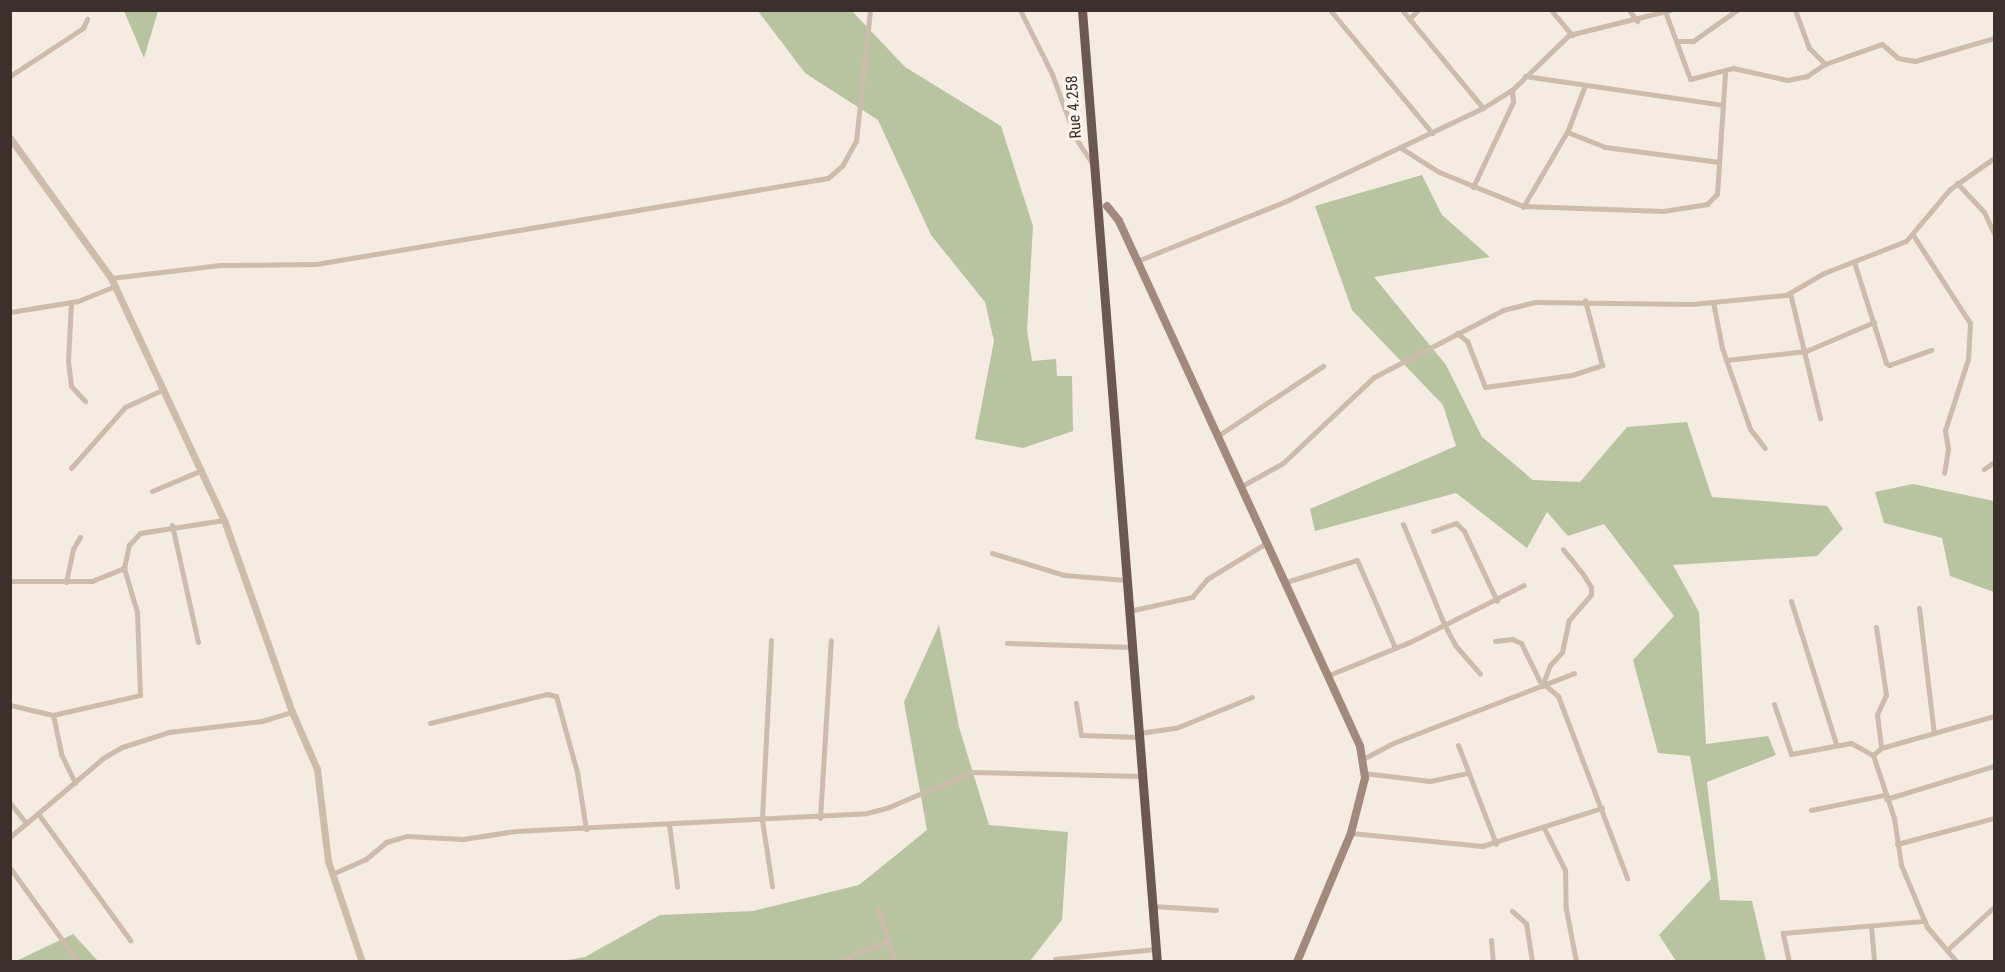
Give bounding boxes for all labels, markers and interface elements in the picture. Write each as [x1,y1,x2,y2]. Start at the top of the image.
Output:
street label: Rue 4.258 [1062,75,1086,139]

